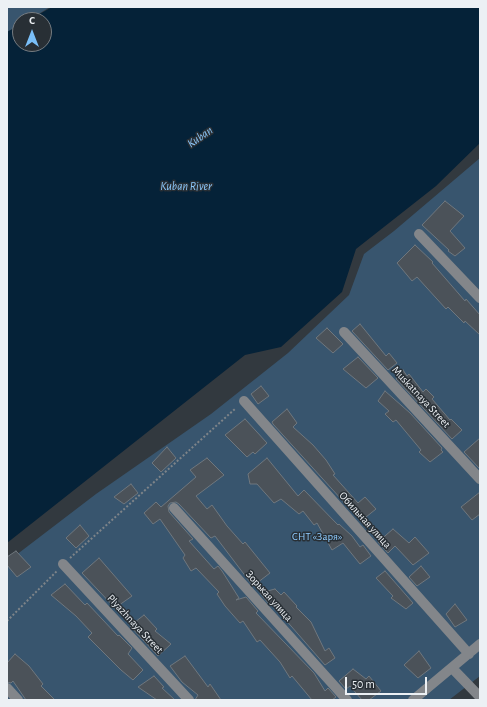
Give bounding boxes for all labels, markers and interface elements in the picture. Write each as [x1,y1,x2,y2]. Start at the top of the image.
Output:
north arrow [12,12,52,52]
text: С [29,15,35,26]
water label: Kuban [184,123,216,151]
water label: Kuban River [160,179,212,193]
street label: Muskatnaya Street [389,363,453,431]
street label: Обильная улица [336,489,394,551]
park label: СНТ «Заря» [292,530,342,544]
street label: Зорькая улица [243,568,295,624]
street label: Plyazhnaya Street [104,592,166,656]
scale bar [347,669,429,695]
text: 50 m [352,678,375,690]

